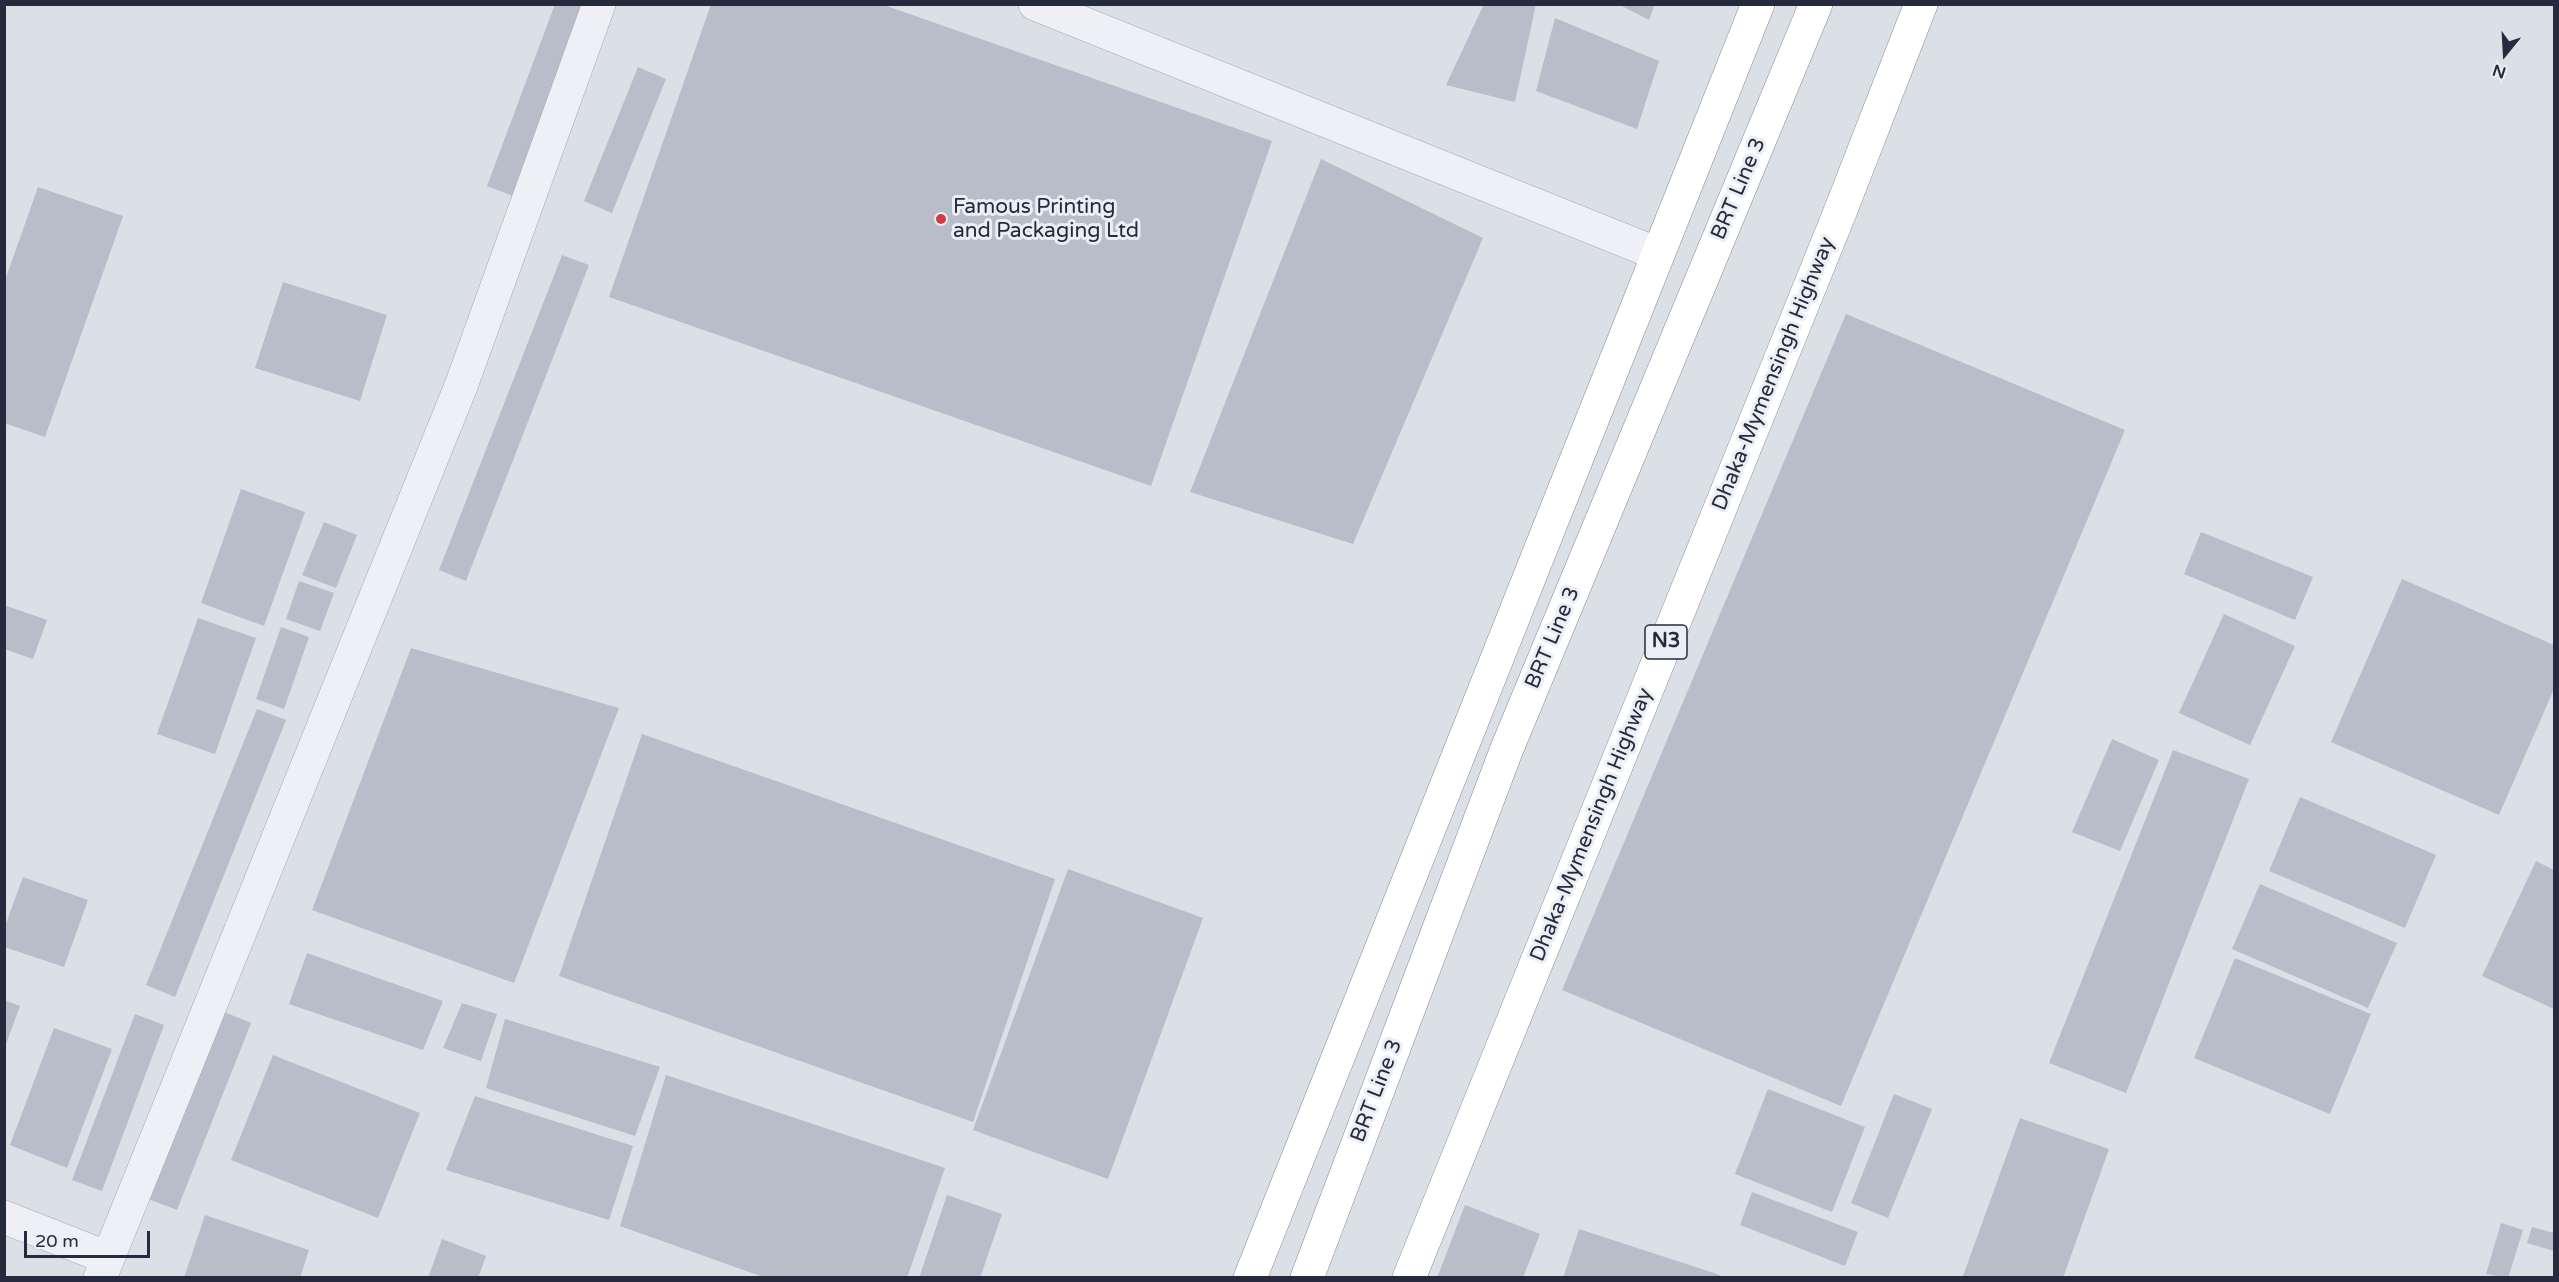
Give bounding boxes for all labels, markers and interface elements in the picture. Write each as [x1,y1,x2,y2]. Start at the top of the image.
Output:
north arrow [2475,24,2535,84]
text: N [2490,60,2509,83]
street label: BRT Line 3 [1706,134,1772,244]
place label: Famous Printing and Packaging Ltd [953,194,1139,244]
marker: Famous Printing and Packaging Ltd [934,212,948,226]
street label: Dhaka-Mymensingh Highway [1707,234,1841,514]
street label: BRT Line 3 [1520,583,1586,693]
road number: N3 [1645,625,1687,659]
street label: Dhaka-Mymensingh Highway [1525,685,1659,965]
street label: BRT Line 3 [1346,1036,1408,1146]
scale bar [27,1219,153,1257]
text: 20 m [35,1230,79,1252]

